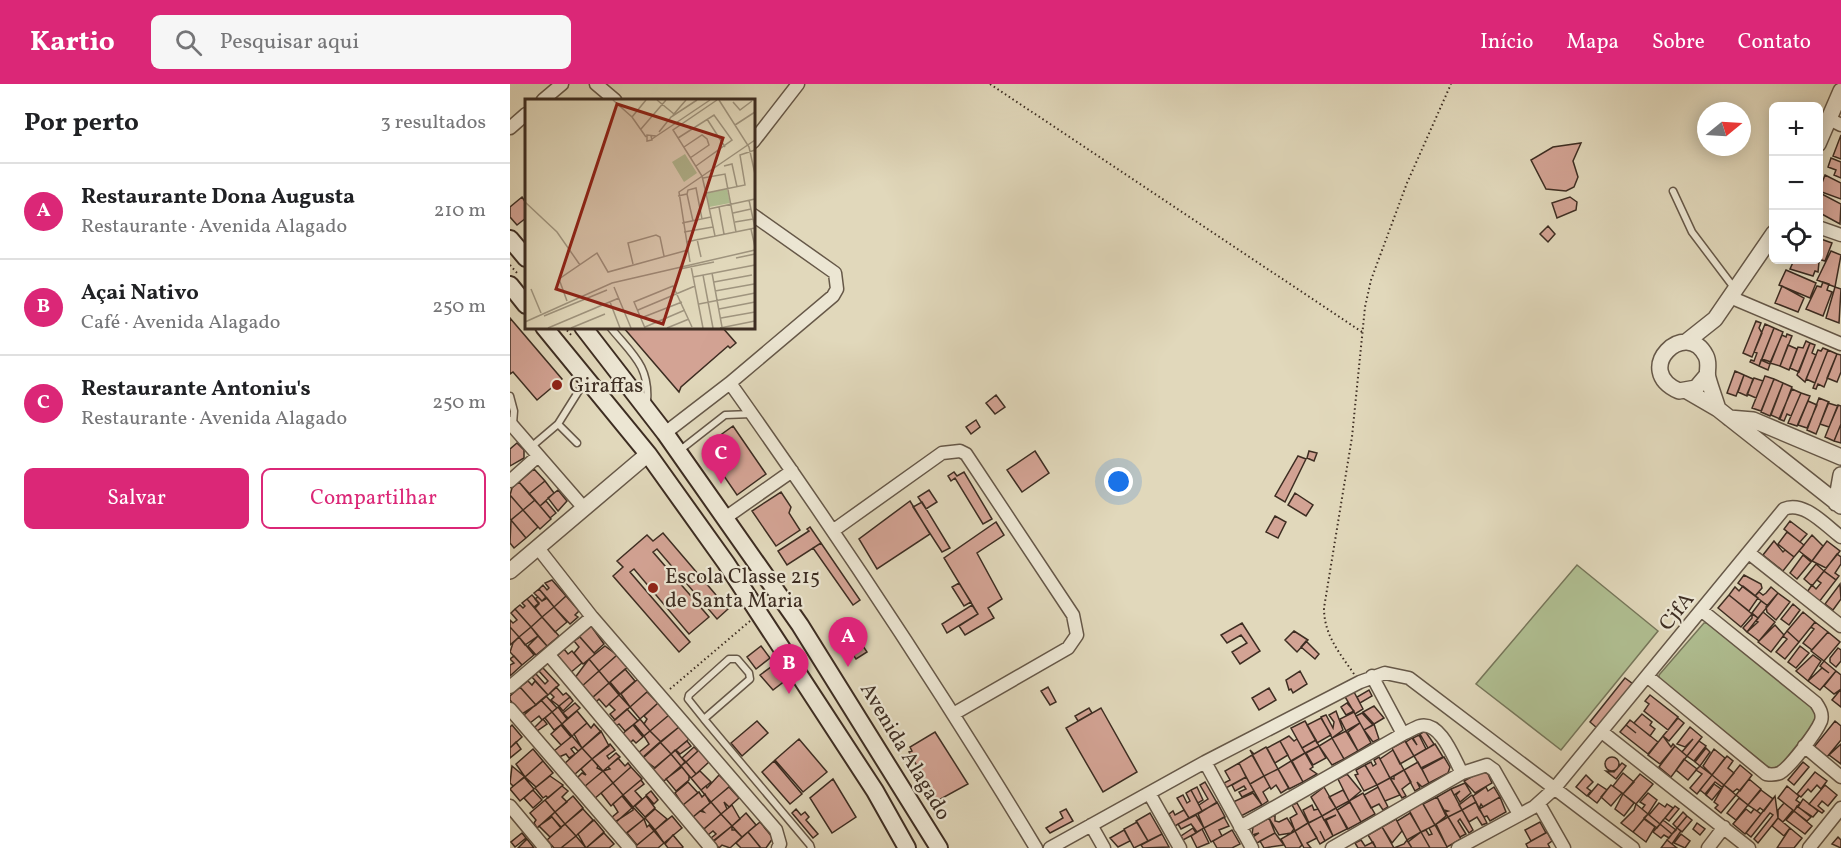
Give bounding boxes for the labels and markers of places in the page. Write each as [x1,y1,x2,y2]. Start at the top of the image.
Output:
place label: Giraffas [569,372,643,401]
marker: Giraffas [550,378,564,392]
pin: C [702,434,740,484]
place label: Escola Classe 215 de Santa Maria [665,563,820,616]
marker: Escola Classe 215 de Santa Maria [646,581,660,595]
pin: A [828,618,868,667]
pin: B [770,644,808,694]

